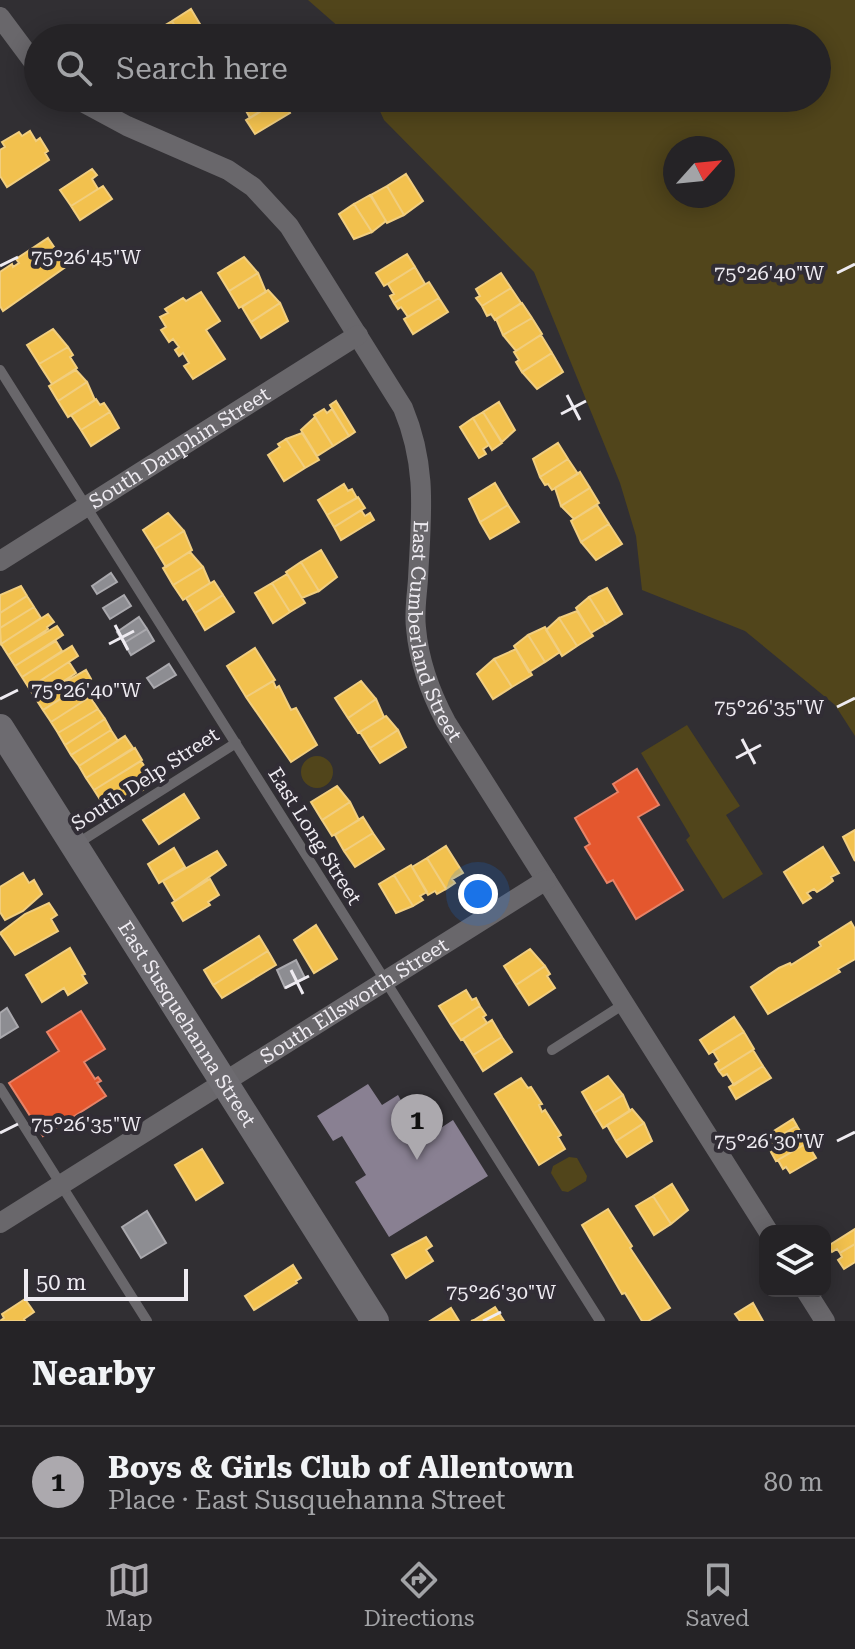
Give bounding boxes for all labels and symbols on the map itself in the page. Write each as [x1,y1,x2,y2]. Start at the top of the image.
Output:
north arrow [663,136,735,208]
text: 75°26'45"W [31,245,142,269]
text: 75°26'40"W [714,261,825,285]
street label: South Dauphin Street [84,381,275,514]
street label: East Cumberland Street [403,520,468,746]
text: 75°26'40"W [31,678,142,702]
text: 75°26'35"W [714,695,825,719]
street label: South Delp Street [67,722,224,836]
street label: East Long Street [263,763,367,909]
your location [458,874,498,914]
street label: East Susquehanna Street [113,916,261,1132]
street label: South Ellsworth Street [256,932,453,1069]
pin: 1 [391,1094,443,1160]
text: 75°26'35"W [31,1112,142,1136]
text: 75°26'30"W [714,1129,825,1153]
scale bar [24,1265,188,1301]
text: 75°26'30"W [446,1280,557,1304]

